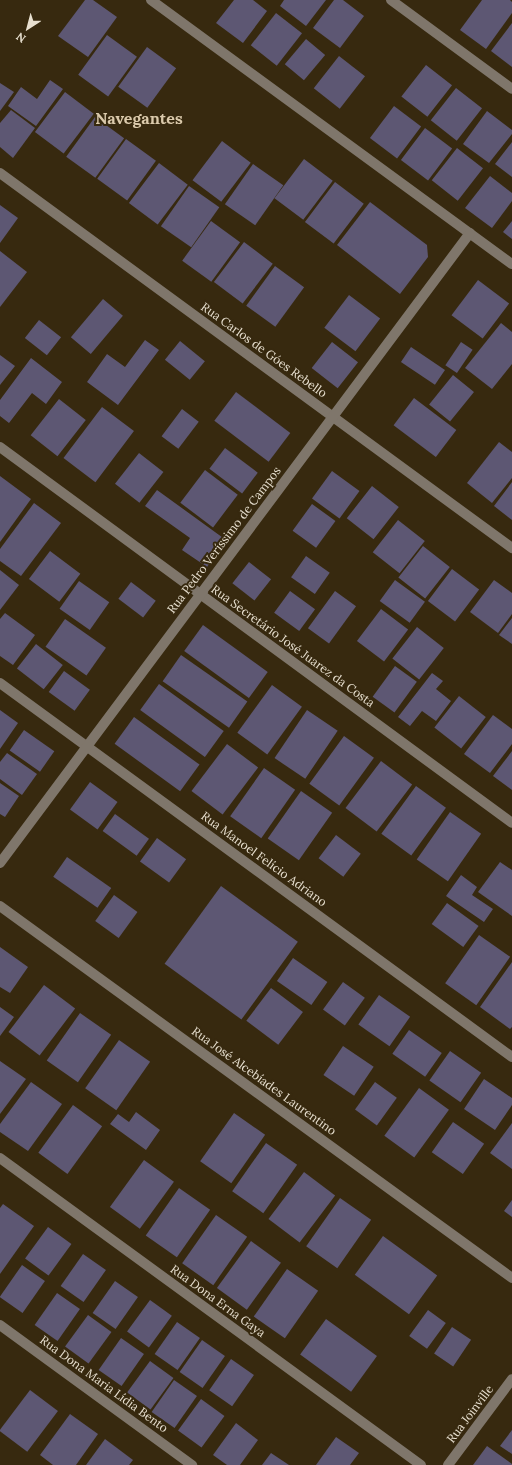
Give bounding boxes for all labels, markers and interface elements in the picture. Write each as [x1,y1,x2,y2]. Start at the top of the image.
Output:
north arrow [8,8,48,48]
text: N [13,30,29,46]
district label: Navegantes [95,108,183,128]
street label: Rua Carlos de Góes Rebello [198,300,330,400]
street label: Rua Pedro Veríssimo de Campos [164,464,284,616]
street label: Rua Secretário José Juarez da Costa [208,582,378,710]
street label: Rua Manoel Felício Adriano [198,809,330,909]
street label: Rua José Alcebíades Laurentino [189,1024,339,1138]
street label: Rua Dona Erna Gaya [168,1262,268,1340]
street label: Rua Dona Maria Lídia Bento [37,1333,171,1435]
street label: Rua Joinville [444,1382,496,1446]

